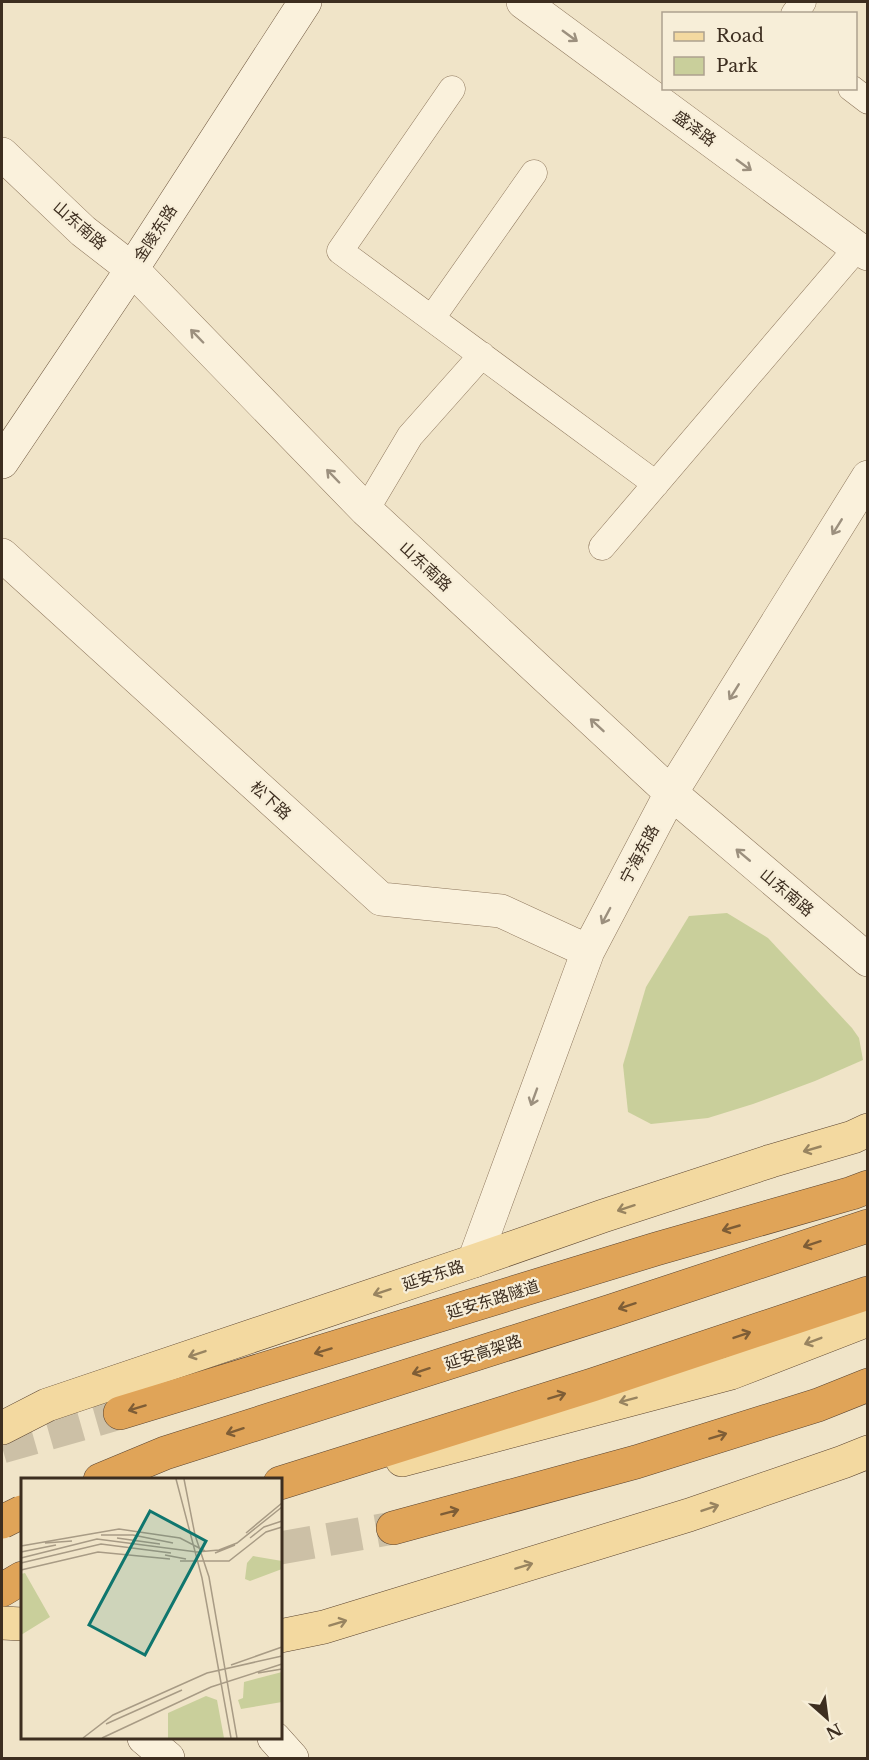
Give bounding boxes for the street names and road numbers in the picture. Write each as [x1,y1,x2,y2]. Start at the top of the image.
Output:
street label: 盛泽路 [670,106,720,150]
street label: 山东南路 [49,196,111,254]
street label: 金陵东路 [129,201,181,265]
street label: 山东南路 [396,537,456,595]
street label: 松下路 [246,777,296,823]
street label: 宁海东路 [615,821,663,887]
street label: 山东南路 [756,864,818,920]
street label: 延安东路 [399,1256,467,1294]
street label: 延安东路隧道 [444,1275,542,1323]
street label: 延安高架路 [442,1330,524,1374]

